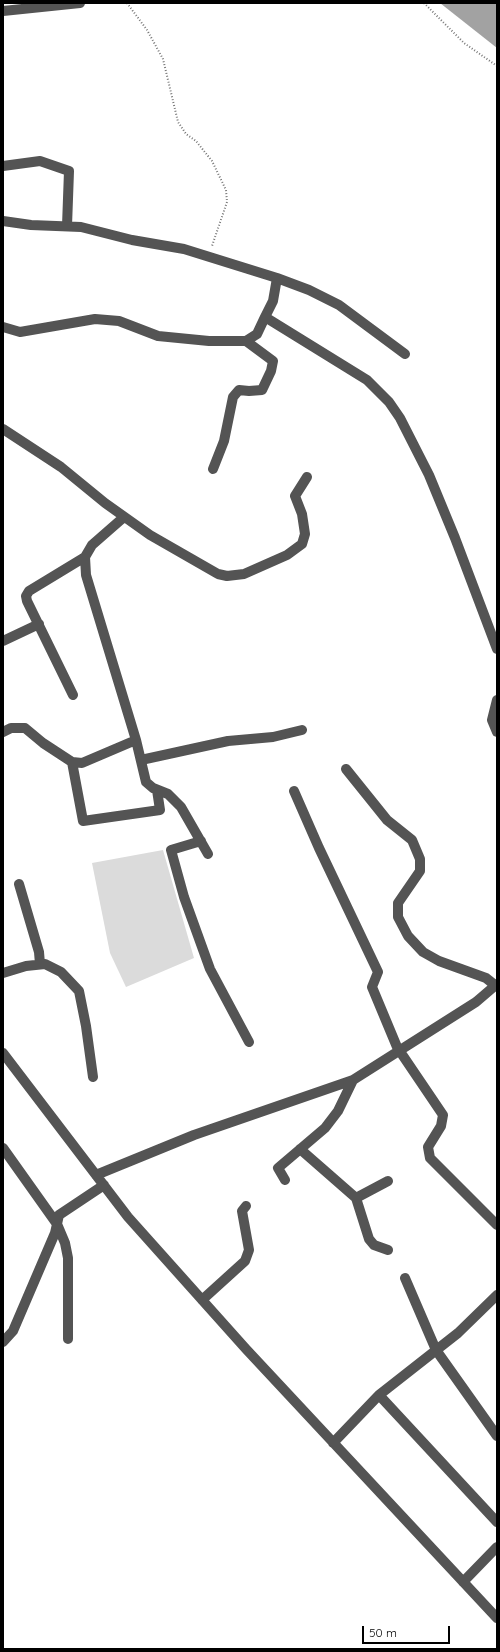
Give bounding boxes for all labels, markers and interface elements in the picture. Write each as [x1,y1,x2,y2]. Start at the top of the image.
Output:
scale bar [364,1618,452,1644]
text: 50 m [369,1625,397,1640]

